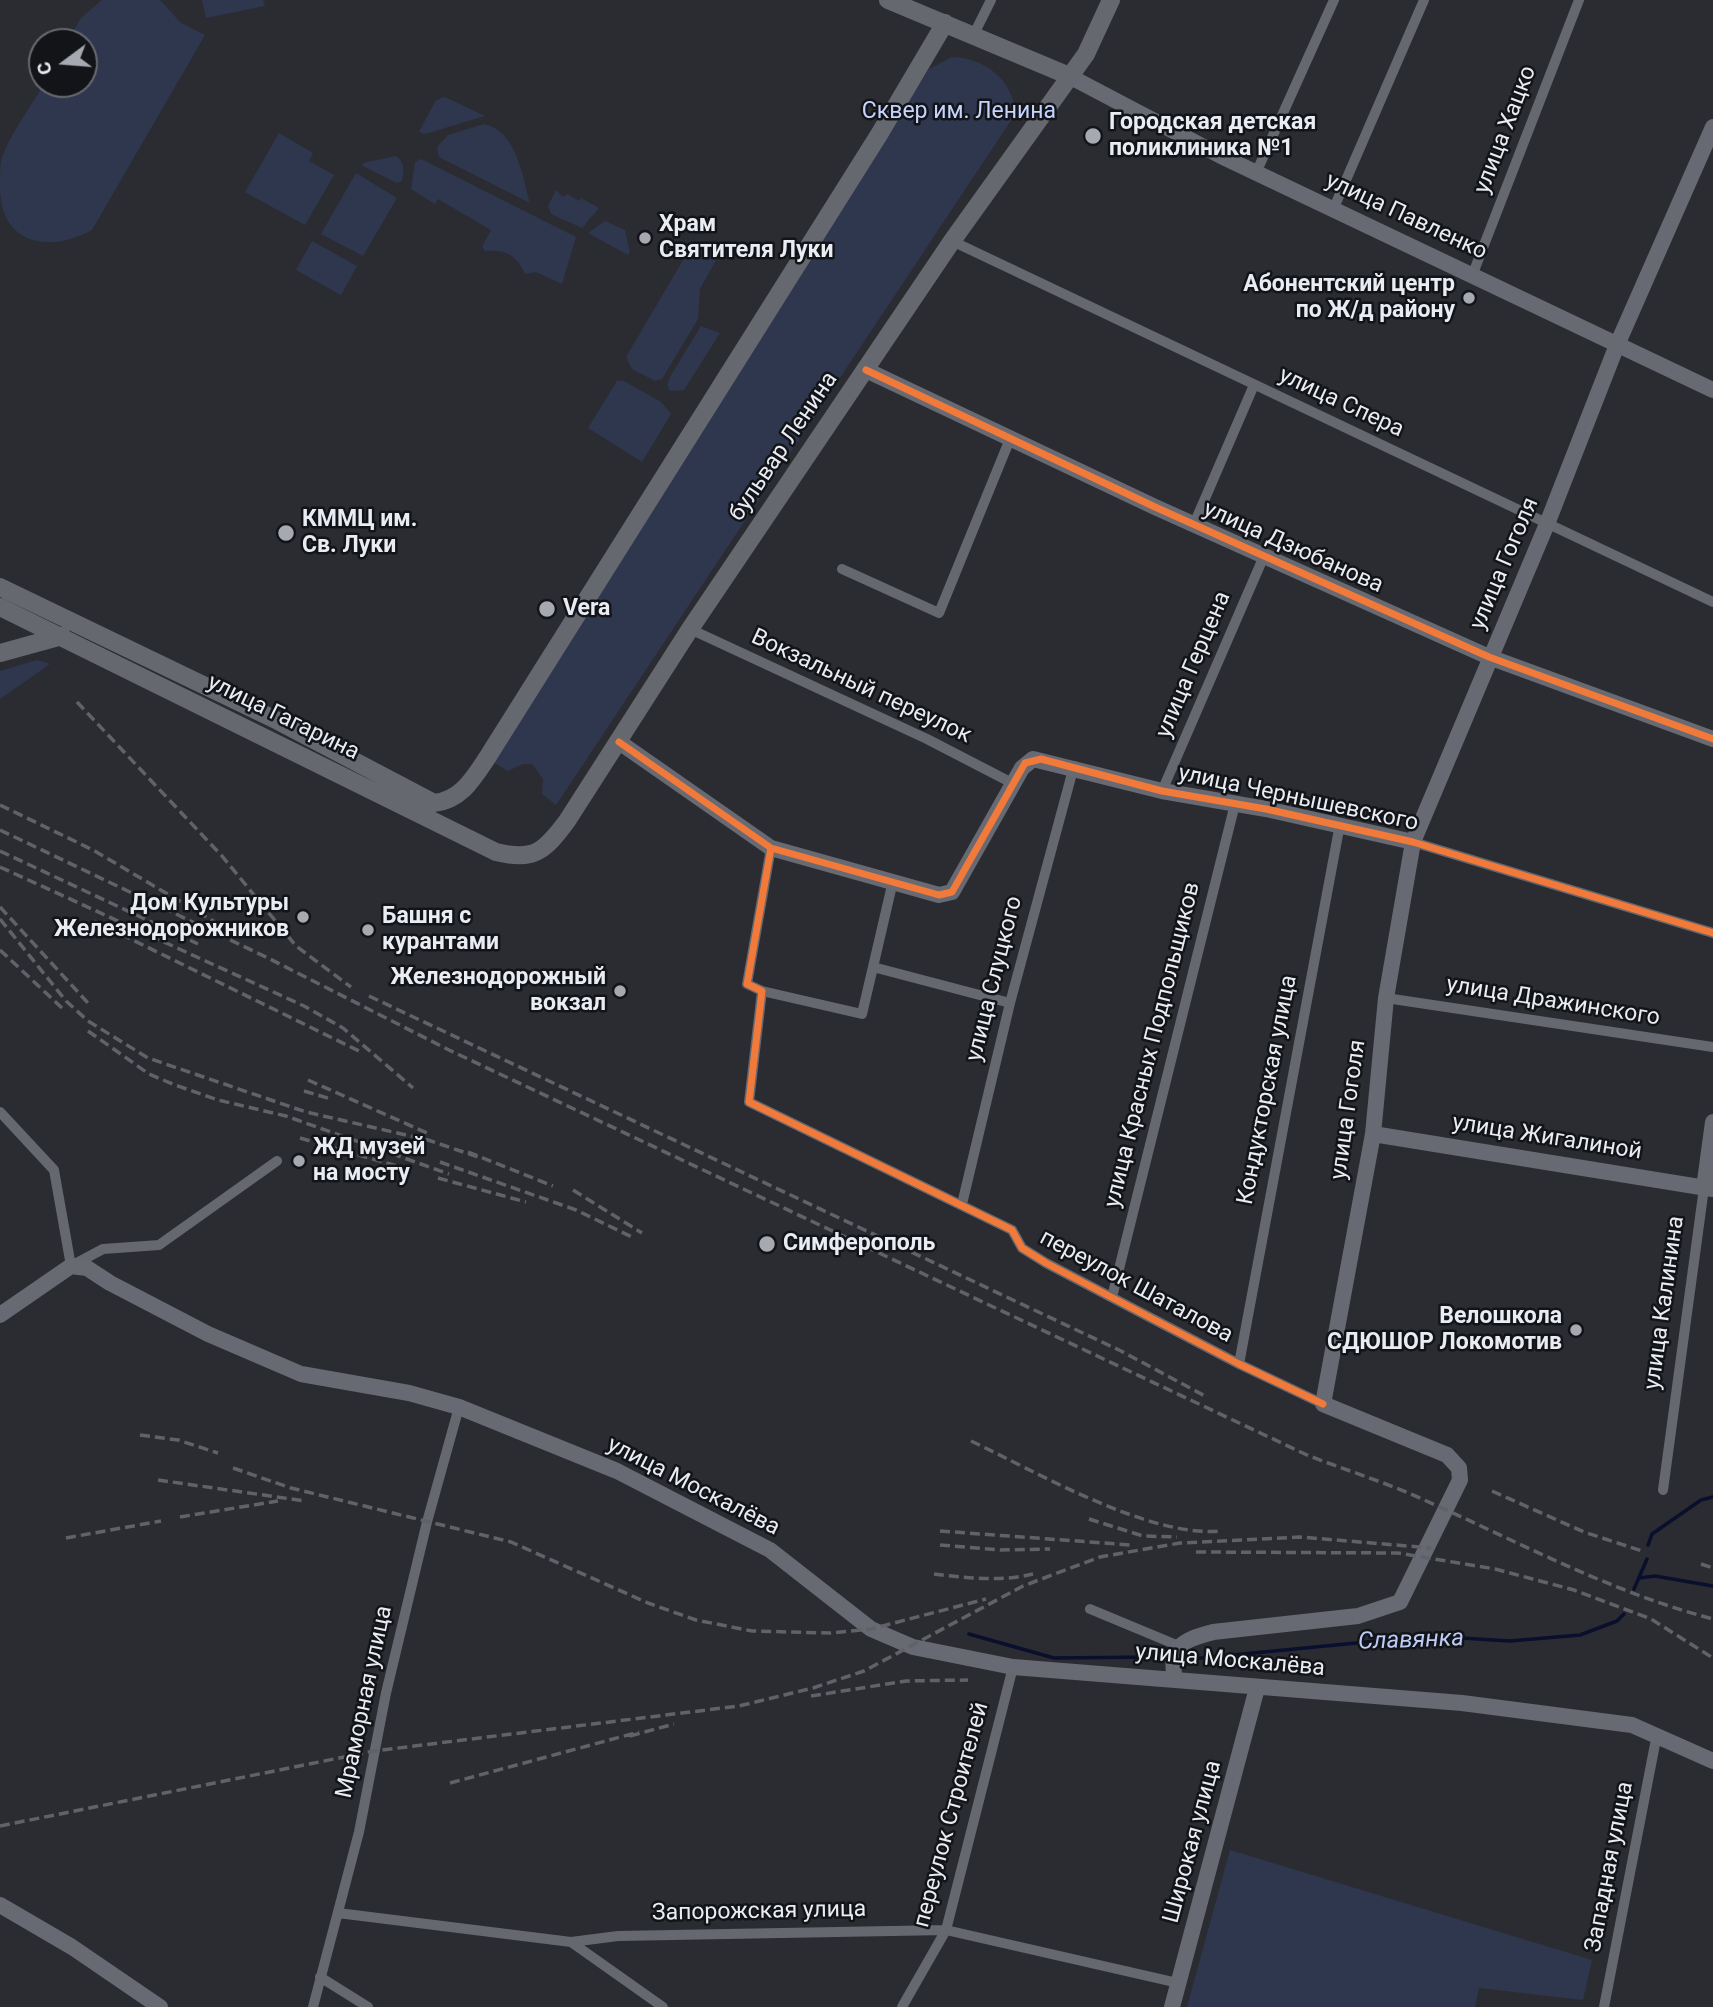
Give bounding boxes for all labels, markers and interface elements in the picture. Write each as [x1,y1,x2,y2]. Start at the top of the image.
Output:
north arrow [28,28,98,98]
text: С [31,59,57,78]
street label: улица Хацко [1469,62,1543,198]
park label: Сквер им. Ленина [862,98,1056,126]
place label: Городская детская поликлиника №1 [1109,109,1316,163]
marker: Городская детская поликлиника №1 [1083,126,1103,146]
street label: улица Павленко [1321,168,1491,266]
place label: Храм Святителя Луки [659,211,833,265]
marker: Храм Святителя Луки [637,230,653,246]
place label: Абонентский центр по Ж/д району [1243,271,1455,325]
marker: Абонентский центр по Ж/д району [1461,290,1477,306]
street label: улица Спера [1274,362,1408,444]
street label: бульвар Ленина [724,367,844,527]
street label: улица Гоголя [1465,494,1545,634]
street label: улица Дзюбанова [1199,496,1387,600]
place label: КММЦ им. Св. Луки [302,506,417,560]
marker: КММЦ им. Св. Луки [276,523,296,543]
street label: улица Герцена [1151,588,1237,742]
place label: Vera [563,595,610,623]
marker: Vera [537,599,557,619]
street label: Вокзальный переулок [747,624,975,750]
street label: улица Гагарина [202,669,364,767]
street label: улица Чернышевского [1175,760,1421,838]
street label: улица Красных Подпольщиков [1099,879,1207,1211]
place label: Дом Культуры Железнодорожников [54,890,289,944]
street label: улица Слуцкого [961,893,1029,1065]
place label: Башня с курантами [382,903,499,957]
marker: Дом Культуры Железнодорожников [295,909,311,925]
marker: Башня с курантами [360,922,376,938]
place label: Железнодорожный вокзал [390,964,606,1018]
street label: улица Дражинского [1444,972,1662,1032]
street label: Кондукторская улица [1232,973,1304,1207]
marker: Железнодорожный вокзал [612,983,628,999]
street label: улица Гоголя [1326,1038,1372,1182]
street label: улица Жигалиной [1450,1109,1644,1167]
place label: ЖД музей на мосту [313,1134,425,1188]
marker: ЖД музей на мосту [291,1153,307,1169]
street label: улица Калинина [1639,1214,1691,1392]
street label: переулок Шаталова [1035,1224,1237,1350]
place label: Симферополь [783,1230,935,1258]
marker: Симферополь [757,1234,777,1254]
place label: Велошкола СДЮШОР Локомотив [1327,1303,1562,1357]
marker: Велошкола СДЮШОР Локомотив [1568,1322,1584,1338]
street label: улица Москалёва [602,1432,784,1542]
street label: Мраморная улица [331,1603,399,1801]
water label: Славянка [1358,1625,1464,1657]
street label: улица Москалёва [1134,1639,1326,1683]
street label: переулок Строителей [909,1699,995,1931]
street label: Широкая улица [1158,1758,1228,1926]
street label: Западная улица [1580,1779,1640,1955]
street label: Запорожская улица [652,1896,866,1928]

